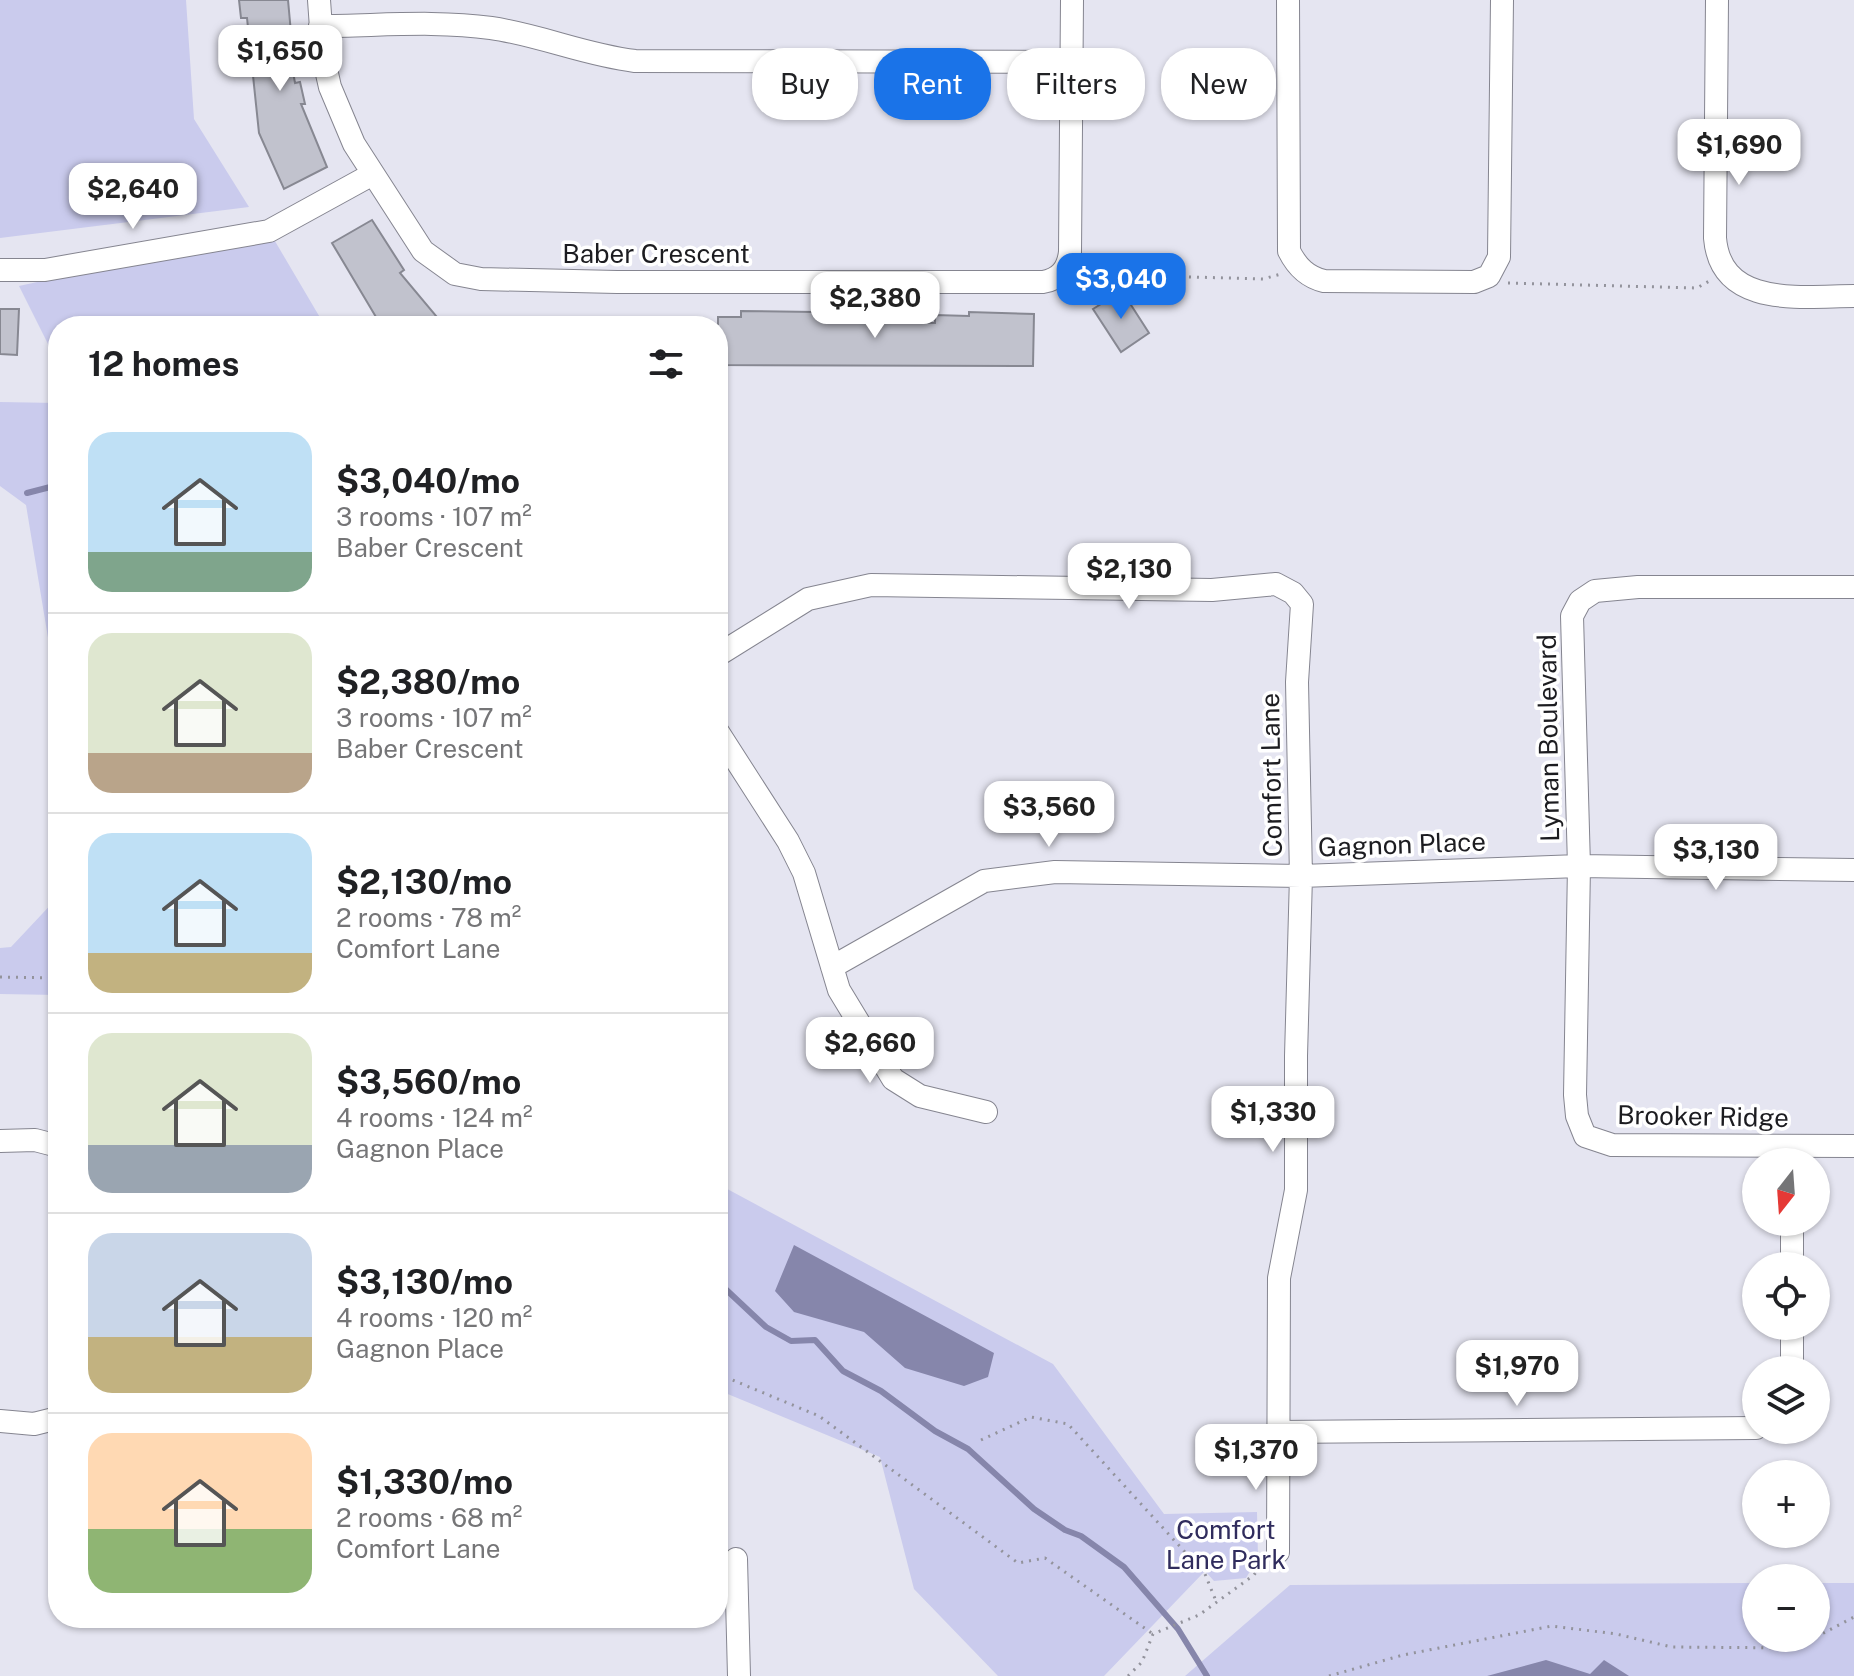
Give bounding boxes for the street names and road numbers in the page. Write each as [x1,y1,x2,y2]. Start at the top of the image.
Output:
street label: Baber Crescent [562,238,750,269]
street label: Lyman Boulevard [1531,634,1565,842]
street label: Comfort Lane [1254,693,1288,857]
street label: Gagnon Place [1317,826,1487,862]
street label: Brooker Ridge [1617,1099,1789,1133]

